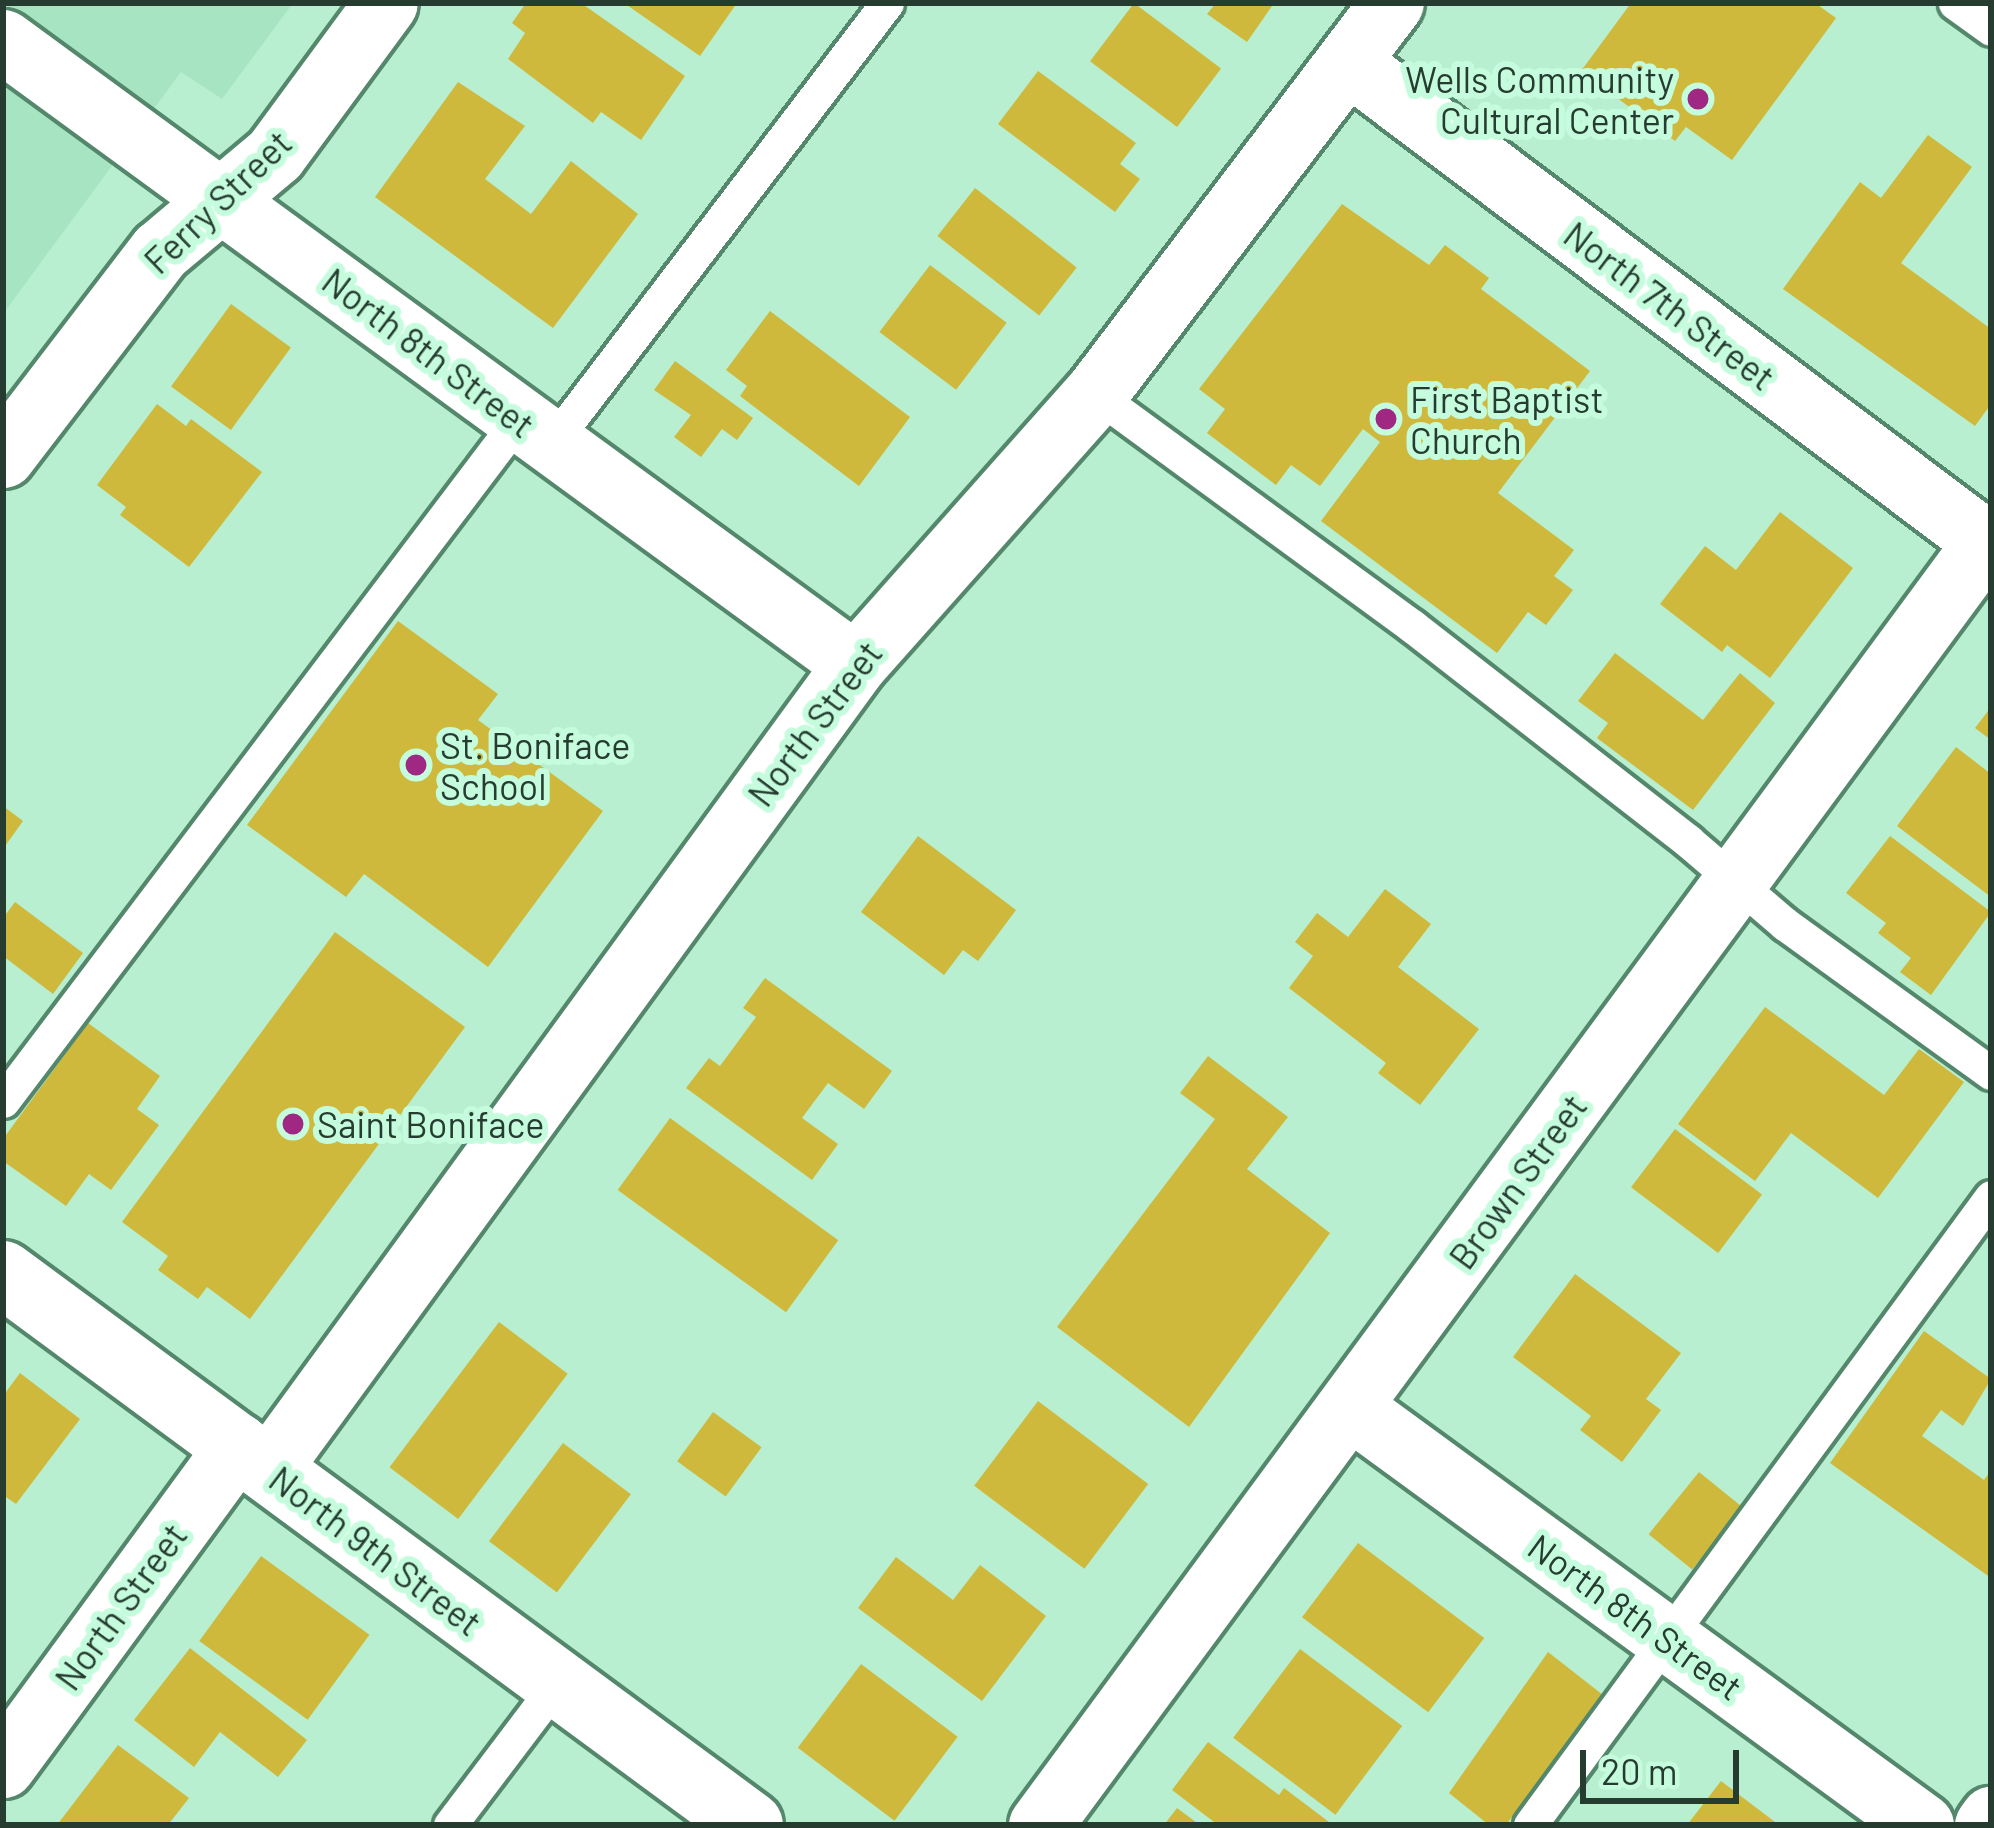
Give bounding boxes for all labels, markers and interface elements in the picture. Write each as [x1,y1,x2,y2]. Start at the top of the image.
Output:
place label: Wells Community Cultural Center [1405,56,1674,141]
marker: Wells Community Cultural Center [1685,86,1711,112]
street label: Ferry Street [135,120,299,282]
street label: North 7th Street [1556,212,1784,398]
street label: North 8th Street [315,258,543,446]
place label: First Baptist Church [1410,376,1603,461]
marker: First Baptist Church [1373,406,1399,432]
street label: North Street [738,632,890,814]
place label: St. Boniface School [440,722,630,807]
marker: St. Boniface School [403,752,429,778]
street label: Brown Street [1439,1085,1595,1277]
place label: Saint Boniface [317,1102,544,1146]
marker: Saint Boniface [280,1111,306,1137]
street label: North 9th Street [262,1456,490,1644]
street label: North Street [45,1514,195,1698]
street label: North 8th Street [1521,1524,1751,1708]
scale bar [1586,1726,1745,1800]
text: 20 m [1601,1749,1678,1792]

